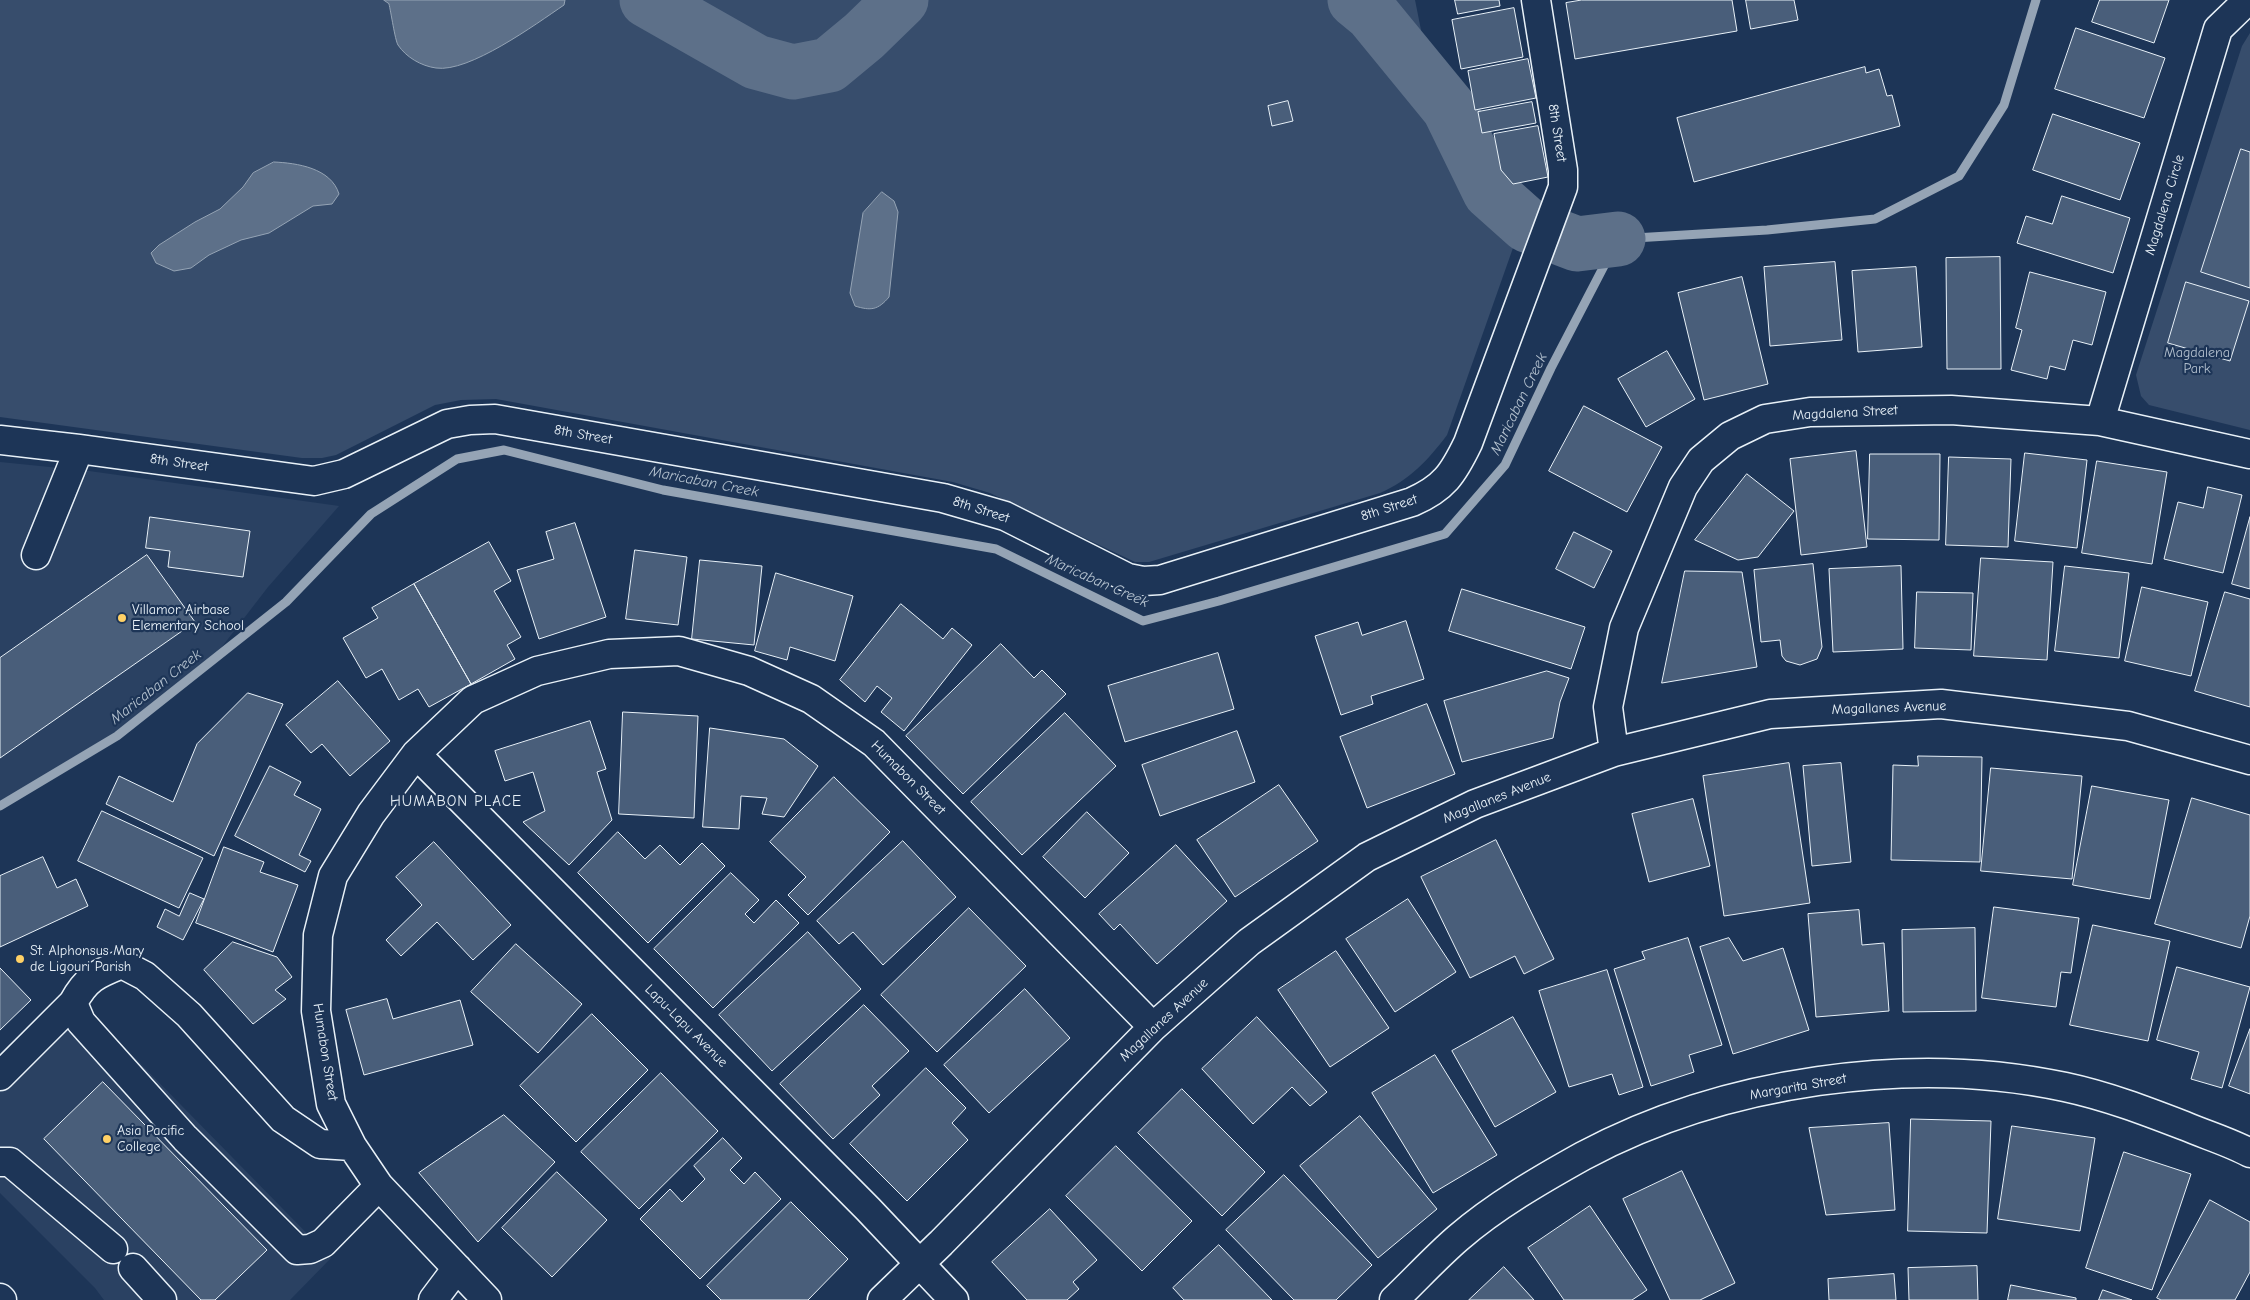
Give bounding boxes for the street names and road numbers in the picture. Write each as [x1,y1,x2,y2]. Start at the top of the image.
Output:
street label: 8th Street [1544,103,1570,163]
street label: Magdalena Circle [2142,153,2188,257]
street label: Magdalena Street [1792,402,1898,424]
street label: 8th Street [553,422,613,448]
street label: 8th Street [149,451,209,475]
street label: 8th Street [1359,491,1419,525]
street label: 8th Street [951,493,1011,527]
street label: Magallanes Avenue [1831,698,1947,718]
street label: Humabon Street [867,737,949,819]
street label: Magallanes Avenue [1441,769,1553,827]
street label: Magallanes Avenue [1116,975,1212,1065]
street label: Lapu-Lapu Avenue [641,981,731,1071]
street label: Humabon Street [309,1002,341,1102]
street label: Margarita Street [1748,1070,1848,1104]

